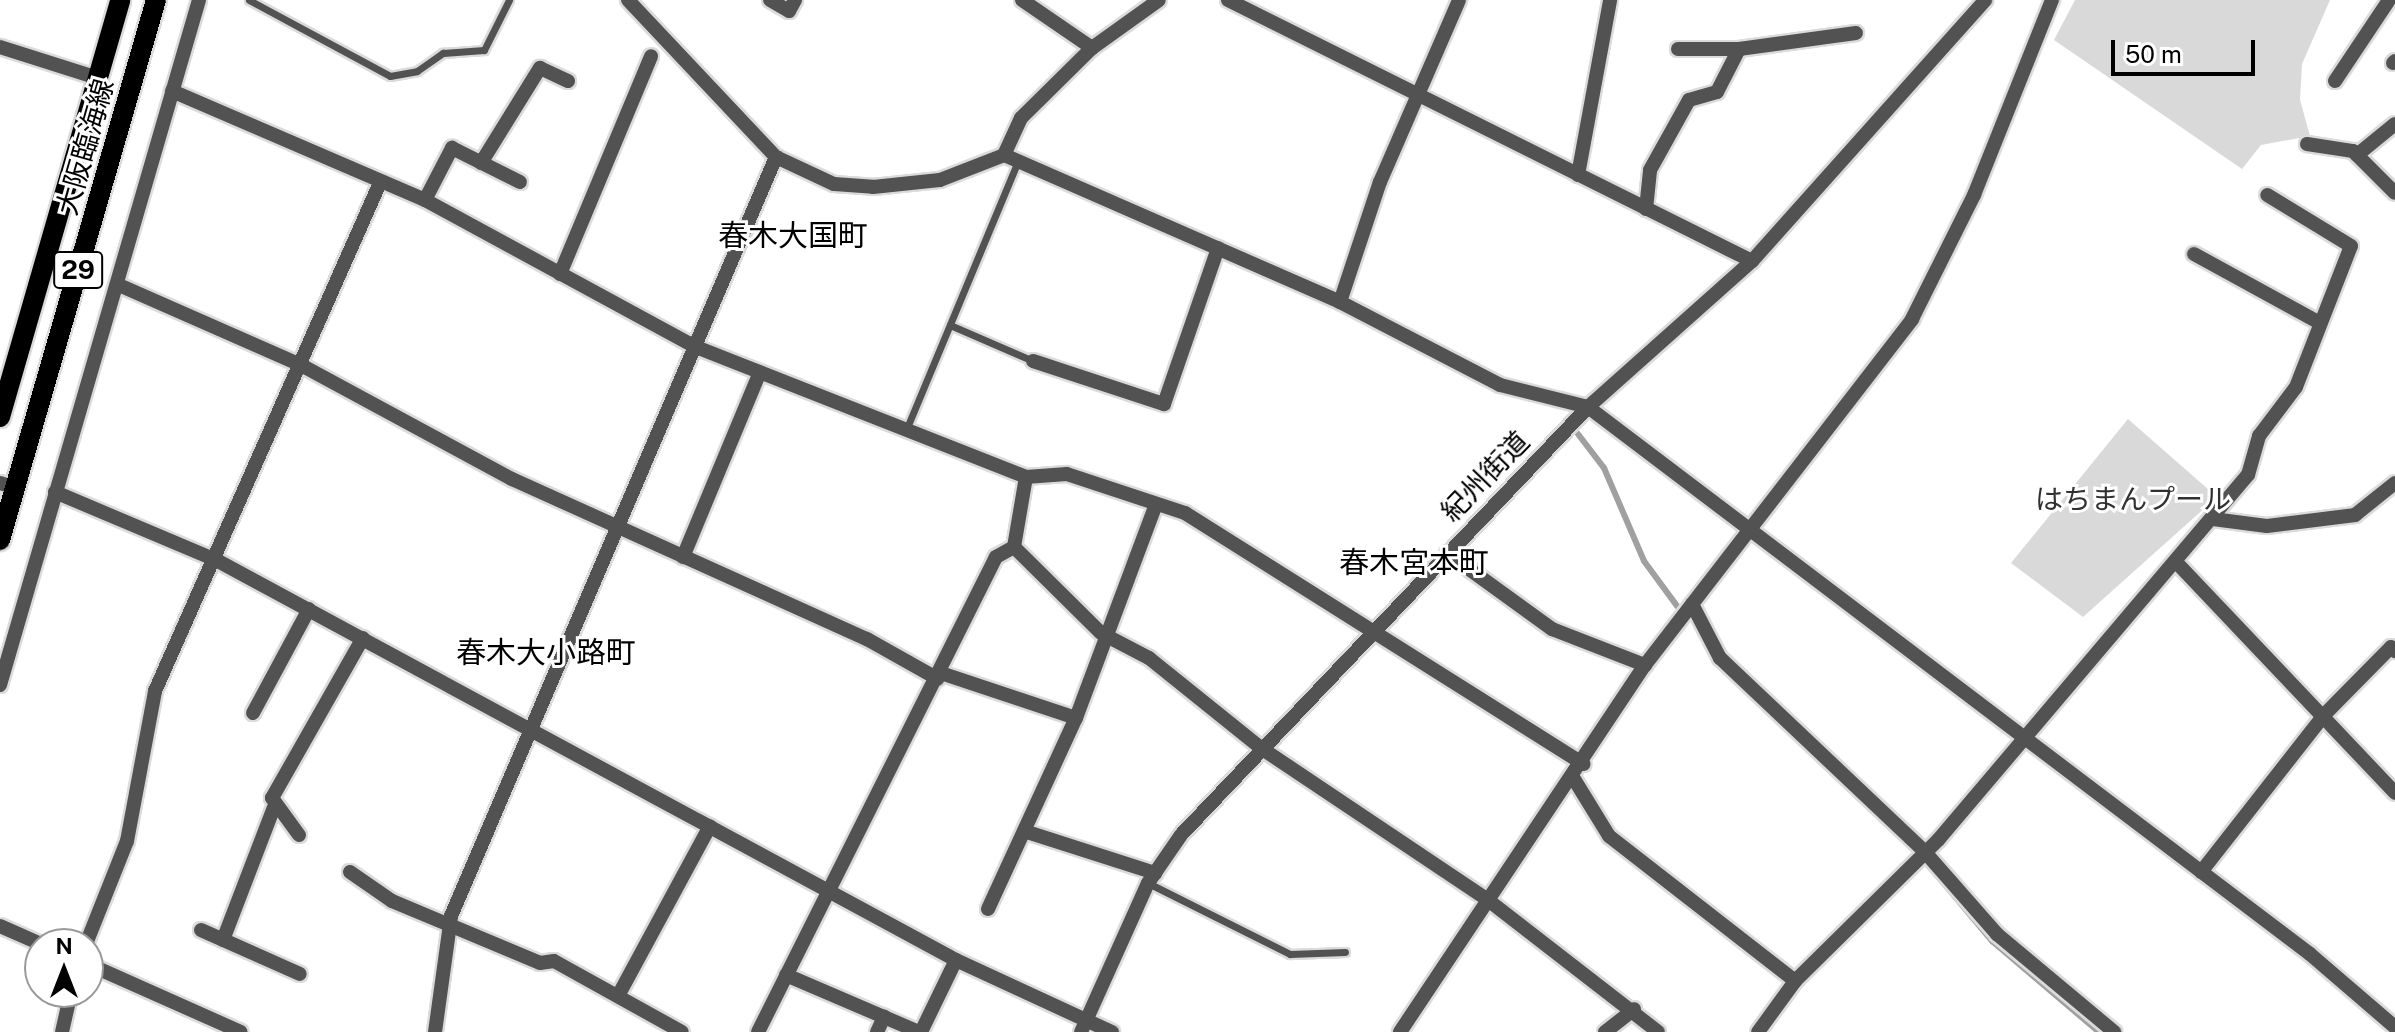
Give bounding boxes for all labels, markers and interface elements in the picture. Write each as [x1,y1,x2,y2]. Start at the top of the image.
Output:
scale bar [2115,24,2259,74]
text: 50 m [2125,40,2182,68]
street label: 大阪臨海線 [50,75,120,219]
district label: 春木大国町 [718,217,868,253]
road number: 29 [52,248,104,292]
street label: 紀州街道 [1434,424,1536,528]
park label: はちまんプール [2035,482,2231,516]
district label: 春木宮本町 [1339,544,1489,580]
district label: 春木大小路町 [456,634,636,670]
north arrow [24,928,104,1008]
text: N [55,933,73,959]

